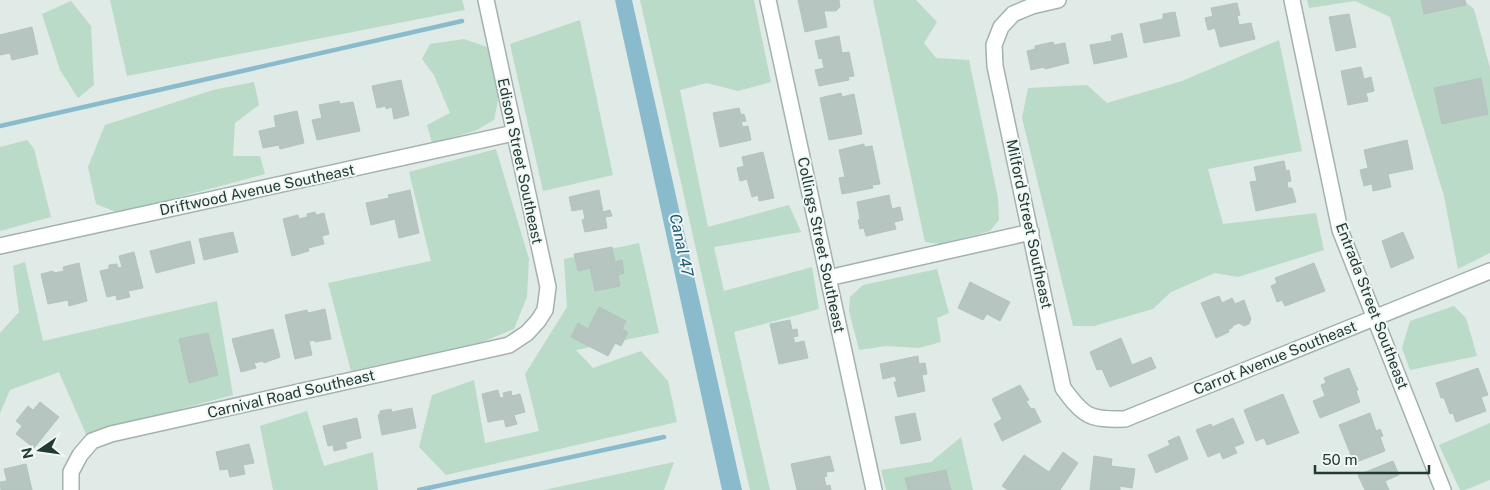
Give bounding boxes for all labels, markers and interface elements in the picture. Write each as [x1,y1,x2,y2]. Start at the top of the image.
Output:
street label: Edison Street Southeast [495,76,546,246]
street label: Milford Street Southeast [1003,138,1056,310]
street label: Collings Street Southeast [795,155,848,335]
street label: Driftwood Avenue Southeast [158,160,356,219]
water label: Canal 47 [666,212,698,279]
street label: Entrada Street Southeast [1333,220,1412,392]
street label: Carrot Avenue Southeast [1191,317,1359,398]
street label: Carnival Road Southeast [205,366,376,421]
north arrow [15,425,65,475]
scale bar [1315,442,1429,474]
text: N [18,446,36,460]
text: 50 m [1322,451,1357,468]

